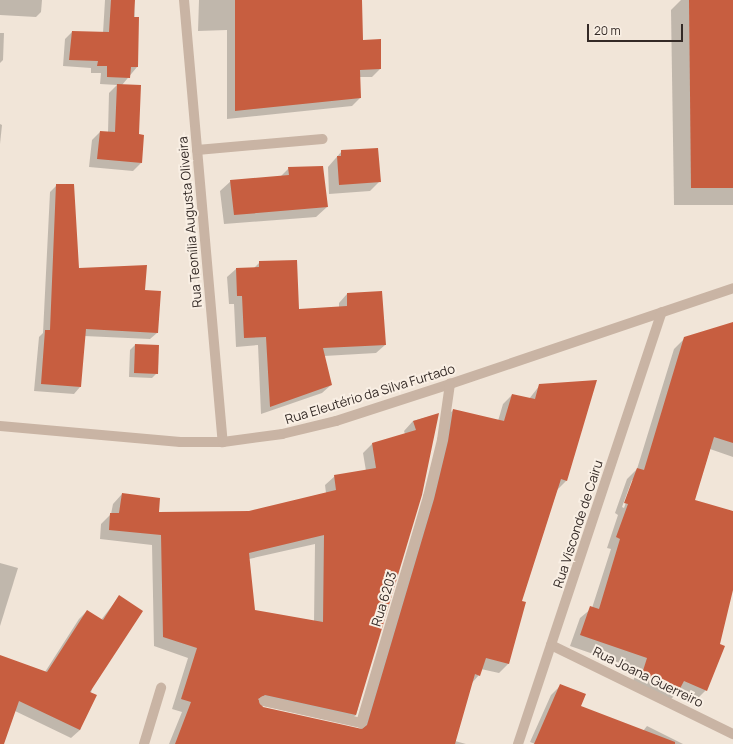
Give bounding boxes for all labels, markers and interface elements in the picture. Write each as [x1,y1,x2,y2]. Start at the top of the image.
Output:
scale bar [589,16,685,42]
text: 20 m [594,22,621,39]
street label: Rua Teonília Augusta Oliveira [175,136,205,308]
street label: Rua Eleutério da Silva Furtado [283,361,457,427]
street label: Rua Visconde de Cairu [550,458,606,590]
street label: Rua 6203 [368,570,400,628]
street label: Rua Joana Guerreiro [590,644,706,710]

